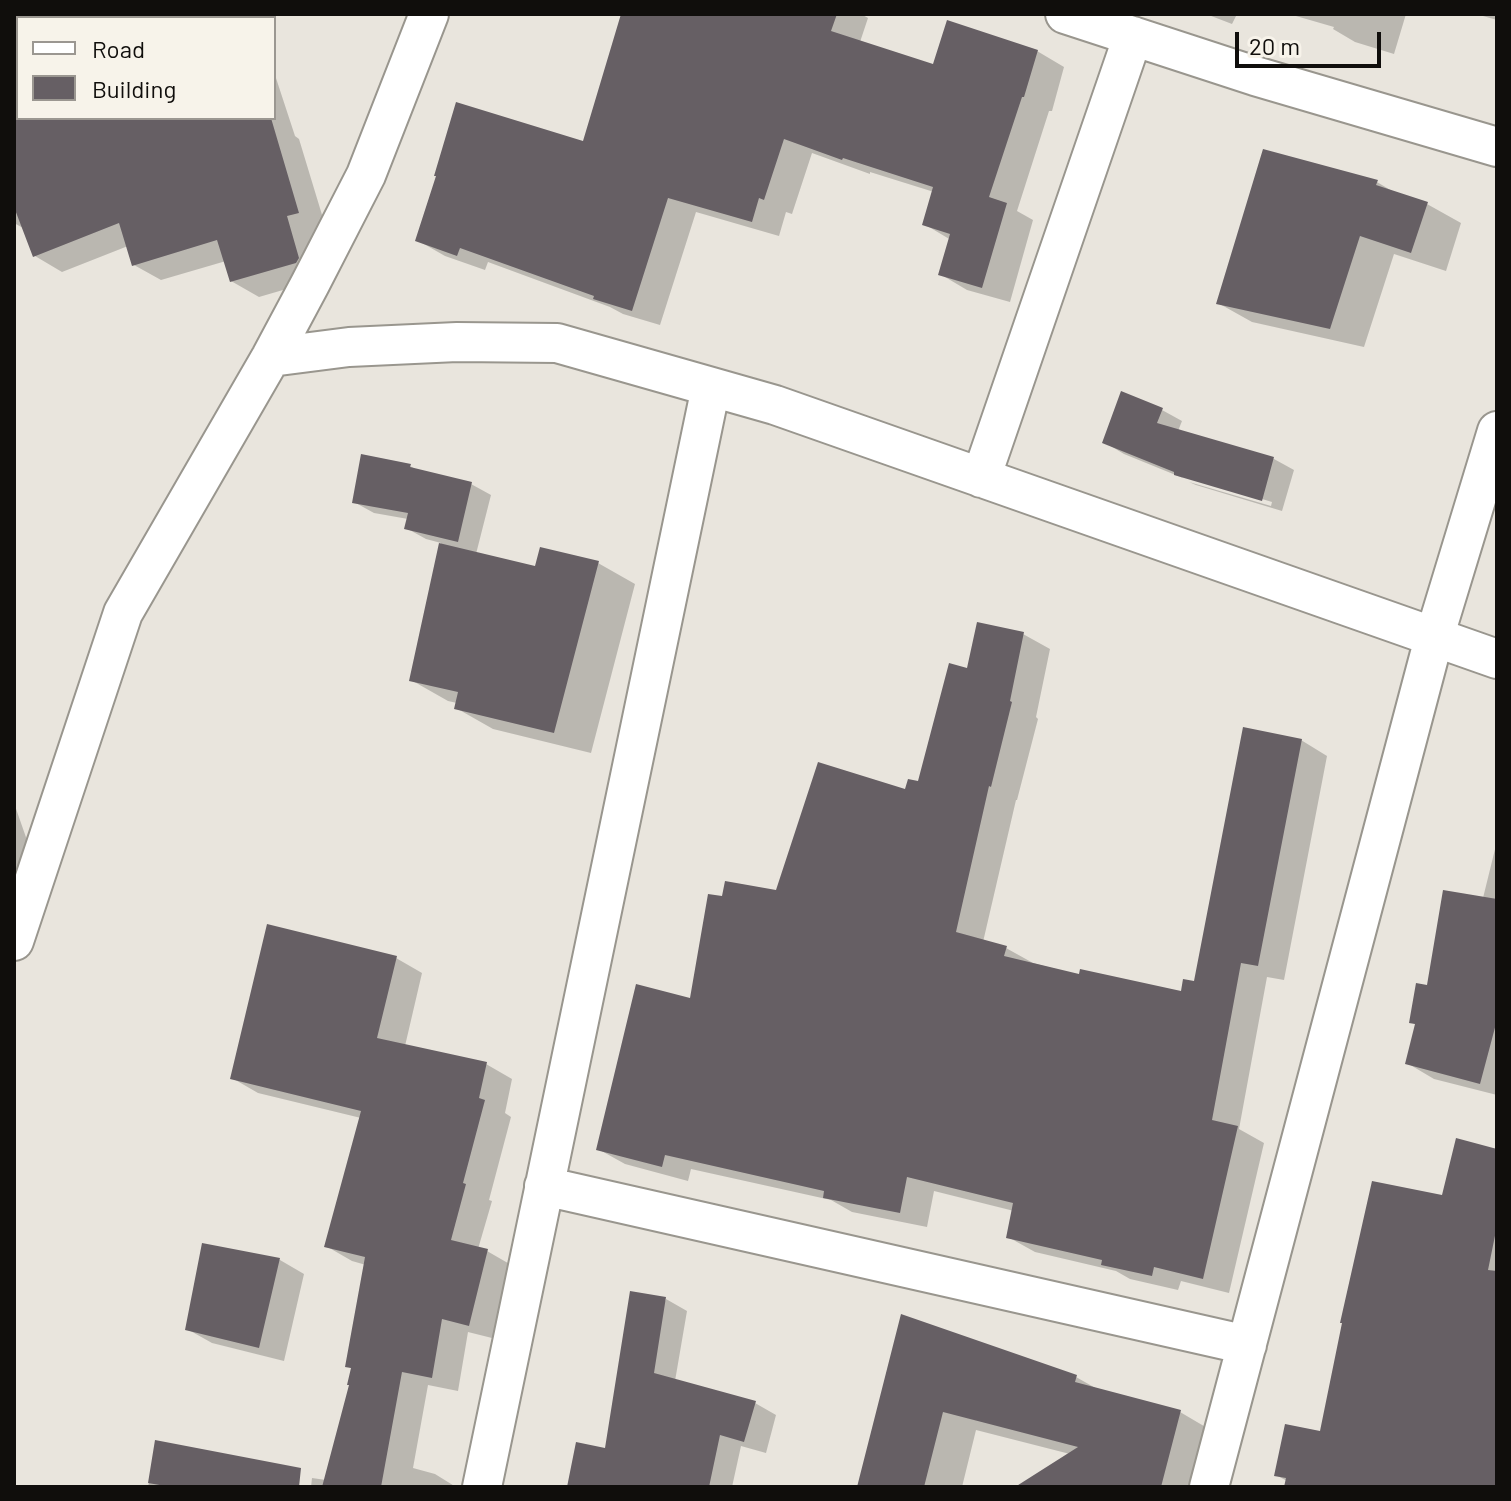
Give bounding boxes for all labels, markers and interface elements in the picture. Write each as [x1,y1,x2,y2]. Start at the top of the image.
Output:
legend [16,16,276,120]
scale bar [1239,16,1385,66]
text: 20 m [1249,31,1300,60]
text: Road [92,34,145,63]
text: Building [92,74,176,103]

